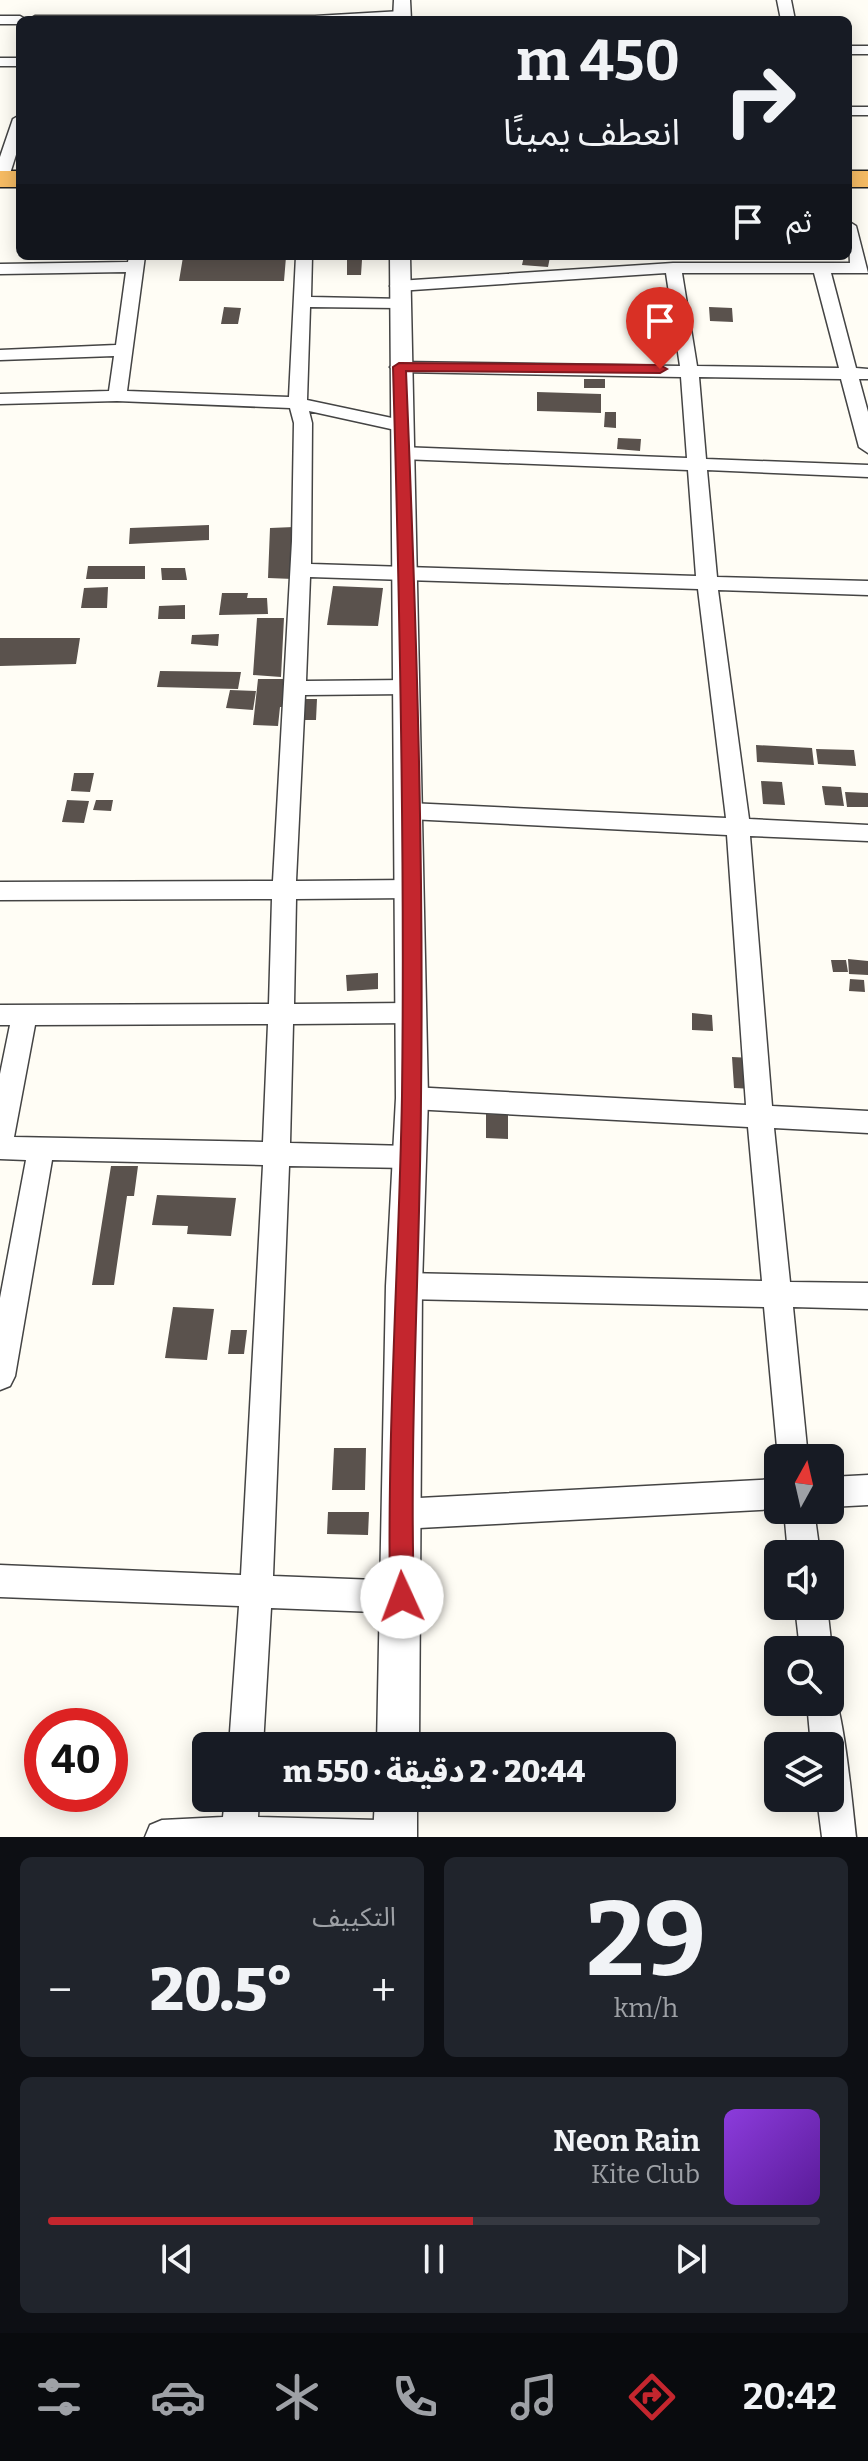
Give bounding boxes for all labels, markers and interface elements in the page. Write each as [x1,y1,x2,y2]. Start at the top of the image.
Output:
text: 450 m [516,28,680,95]
icon: right [708,48,812,152]
text: انعطف يمينًا [503,111,680,155]
icon: arrive [726,200,770,244]
text: ثم [786,204,812,240]
pin [626,287,694,369]
icon: arrive [638,299,682,343]
north arrow [764,1444,844,1524]
map controls [764,1444,844,1812]
button: sound [764,1540,844,1620]
position arrow [360,1555,444,1639]
button: search [764,1636,844,1716]
speed limit sign: 40 [24,1708,128,1812]
button: layers [764,1732,844,1812]
text: 20:44 · 2 دقيقة · 550 m [283,1754,585,1790]
text: 29 [586,1878,706,2003]
text: التكييف [312,1902,396,1933]
text: 20.5° [150,1954,293,2026]
text: − [48,1964,72,2017]
text: + [371,1964,396,2017]
text: km/h [614,1993,678,2024]
text: Neon Rain [553,2123,700,2159]
text: Kite Club [591,2159,700,2190]
icon: previous [155,2237,199,2281]
icon: pause [412,2237,456,2281]
icon: next [669,2237,713,2281]
icon: filters [31,2369,87,2425]
icon: car [150,2369,206,2425]
icon: climate [269,2369,325,2425]
icon: phone [387,2369,443,2425]
icon: music [506,2369,562,2425]
icon: directions [624,2369,680,2425]
text: 20:42 [743,2375,837,2419]

